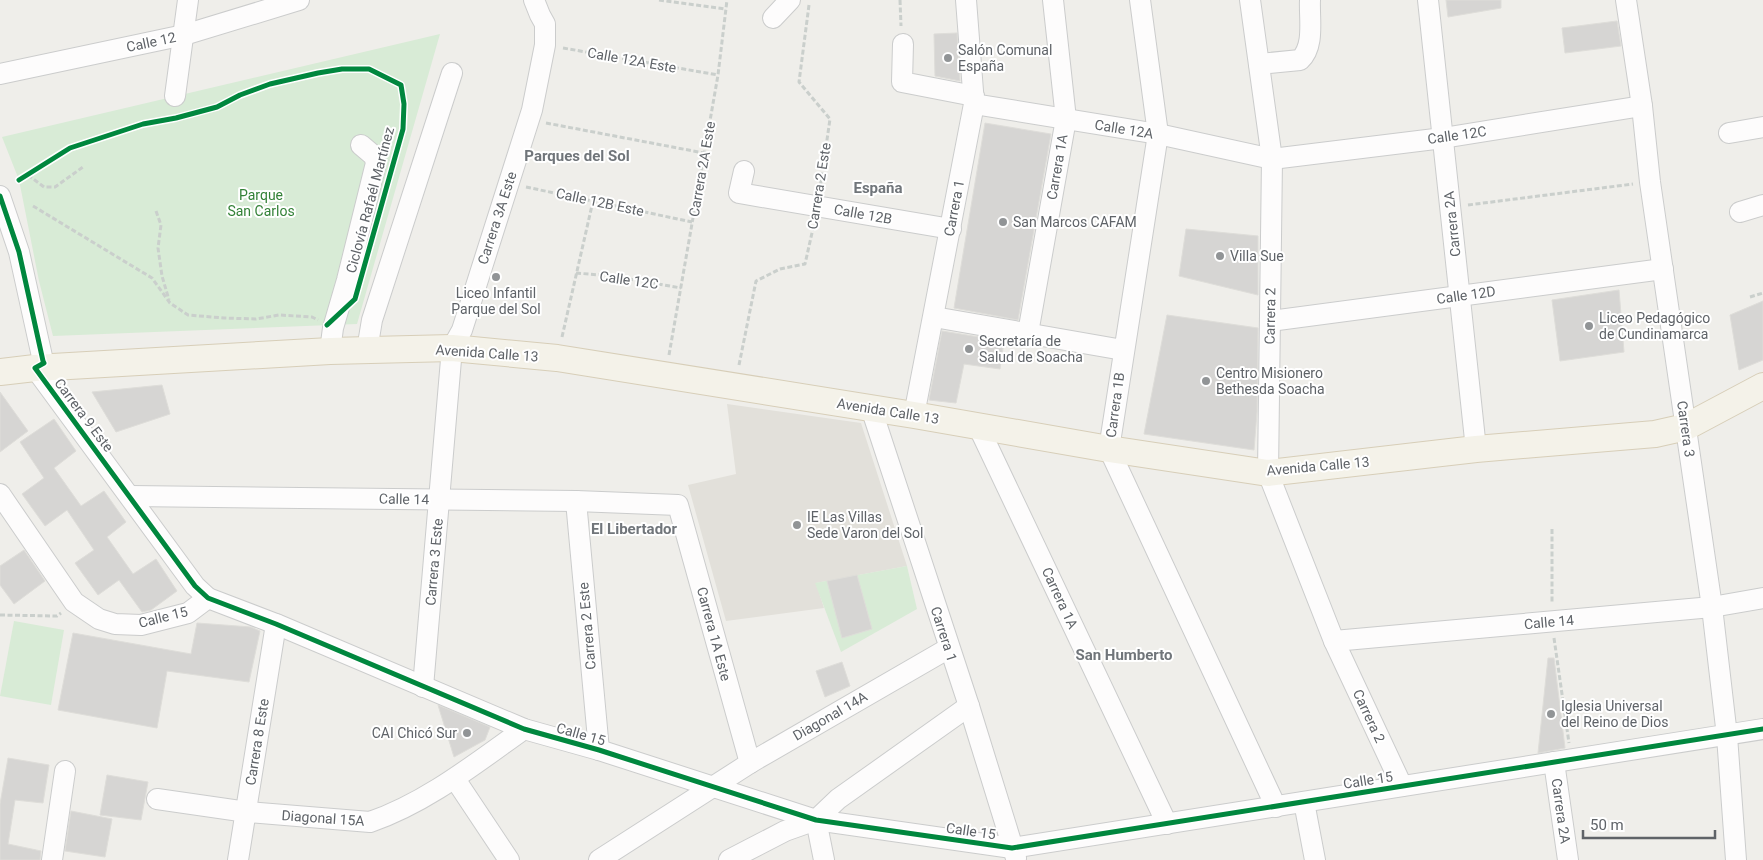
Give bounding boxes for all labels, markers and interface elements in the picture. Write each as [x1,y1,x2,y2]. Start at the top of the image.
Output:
street label: Calle 12 [125,29,177,55]
place label: Salón Comunal España [958,42,1052,74]
street label: Calle 12A Este [586,44,678,76]
marker: Salón Comunal España [942,52,954,64]
street label: Calle 12A [1093,116,1155,142]
street label: Carrera 2A Este [686,120,718,218]
street label: Calle 12C [1427,123,1487,147]
street label: Ciclovía Rafaél Martínez [343,125,397,275]
street label: Carrera 1A [1043,133,1071,201]
street label: Carrera 2 Este [804,141,834,231]
district label: Parques del Sol [524,147,630,165]
street label: Carrera 3A Este [474,170,520,266]
district label: España [853,179,903,197]
street label: Carrera 1 [941,179,967,237]
street label: Calle 12B Este [555,185,645,219]
park label: Parque San Carlos [227,187,295,219]
street label: Carrera 2A [1441,190,1463,258]
street label: Calle 12B [833,201,893,227]
place label: San Marcos CAFAM [1013,214,1137,230]
marker: San Marcos CAFAM [997,216,1009,228]
place label: Villa Sue [1230,248,1284,264]
marker: Villa Sue [1214,250,1226,262]
street label: Calle 12C [599,268,659,292]
marker: Liceo Infantil Parque del Sol [490,271,502,283]
street label: Calle 12D [1435,283,1497,307]
place label: Liceo Infantil Parque del Sol [451,285,541,317]
street label: Carrera 2 [1262,287,1278,345]
place label: Liceo Pedagógico de Cundinamarca [1599,310,1710,342]
marker: Liceo Pedagógico de Cundinamarca [1583,320,1595,332]
place label: Secretaría de Salud de Soacha [979,333,1083,365]
street label: Avenida Calle 13 [435,341,539,365]
marker: Secretaría de Salud de Soacha [963,343,975,355]
place label: Centro Misionero Bethesda Soacha [1216,365,1325,397]
street label: Carrera 1B [1103,371,1127,439]
street label: Carrera 9 Este [51,375,117,455]
marker: Centro Misionero Bethesda Soacha [1200,375,1212,387]
street label: Avenida Calle 13 [836,395,940,427]
street label: Carrera 3 [1674,400,1698,458]
street label: Avenida Calle 13 [1266,454,1370,478]
street label: Calle 14 [379,491,429,507]
place label: IE Las Villas Sede Varon del Sol [807,509,923,541]
street label: Carrera 3 Este [422,518,446,606]
marker: IE Las Villas Sede Varon del Sol [791,519,803,531]
district label: El Libertador [591,520,678,538]
street label: Carrera 1A [1039,565,1081,631]
street label: Carrera 2 Este [575,582,599,670]
street label: Carrera 1A Este [694,585,734,683]
street label: Calle 15 [137,603,189,631]
street label: Carrera 1 [928,604,960,664]
street label: Calle 14 [1523,612,1575,632]
district label: San Humberto [1075,646,1173,664]
street label: Carrera 2 [1350,687,1388,745]
street label: Diagonal 14A [790,688,870,744]
street label: Carrera 8 Este [242,697,272,787]
place label: Iglesia Universal del Reino de Dios [1561,698,1668,730]
marker: Iglesia Universal del Reino de Dios [1545,708,1557,720]
street label: Calle 15 [555,719,607,749]
place label: CAI Chicó Sur [372,725,457,741]
marker: CAI Chicó Sur [461,727,473,739]
street label: Calle 15 [1342,768,1394,792]
street label: Carrera 2A [1548,777,1574,845]
street label: Diagonal 15A [281,807,365,829]
scale bar [1583,808,1716,840]
text: 50 m [1590,816,1624,834]
street label: Calle 15 [945,820,997,842]

